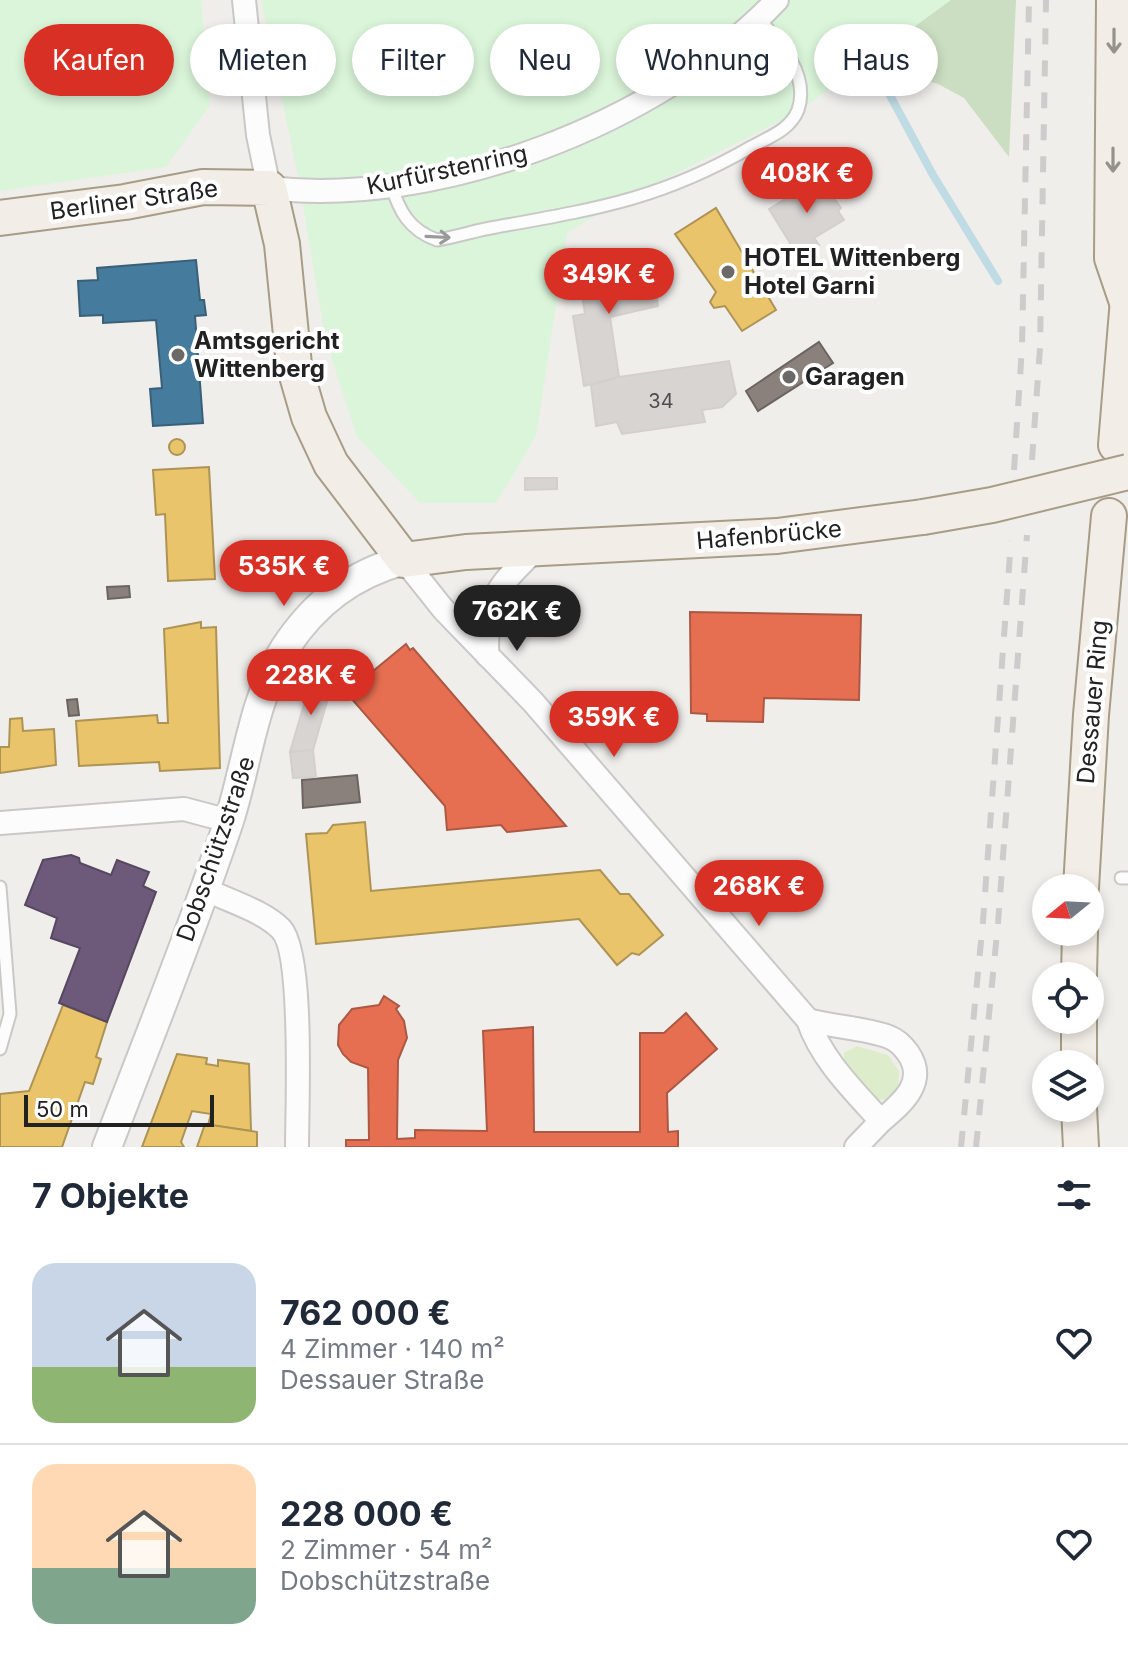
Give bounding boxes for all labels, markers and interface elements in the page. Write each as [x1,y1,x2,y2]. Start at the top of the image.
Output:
chip: Kaufen [24,24,174,96]
chip: Mieten [190,24,336,96]
chip: Filter [352,24,474,96]
chip: Neu [490,24,600,96]
chip: Wohnung [616,24,798,96]
chip: Haus [814,24,938,96]
one-way arrow [1106,27,1122,54]
street label: Kurfürstenring [364,138,530,201]
one-way arrow [1105,146,1121,173]
pin: 408K € [742,147,872,215]
text: 408K € [760,157,854,188]
street label: Berliner Straße [48,173,220,226]
one-way arrow [425,230,451,245]
place label: HOTEL Wittenberg Hotel Garni [744,243,960,300]
pin: 349K € [544,248,674,316]
text: 349K € [562,258,656,289]
marker: HOTEL Wittenberg Hotel Garni [719,263,737,281]
place label: Amtsgericht Wittenberg [194,326,340,383]
marker: Amtsgericht Wittenberg [169,346,187,364]
place label: Garagen [805,362,905,391]
marker: Garagen [780,368,798,386]
house number: 34 [648,389,674,413]
street label: Hafenbrücke [695,514,843,555]
pin: 535K € [219,540,349,608]
text: 535K € [238,550,330,581]
pin: 762K € [452,585,582,653]
text: 762K € [472,595,562,626]
street label: Dessauer Ring [1071,619,1114,785]
pin: 228K € [246,649,376,717]
text: 228K € [265,659,357,690]
pin: 359K € [549,691,679,759]
text: 359K € [568,701,660,732]
street label: Dobschützstraße [170,752,261,945]
pin: 268K € [694,860,824,928]
text: 268K € [713,870,805,901]
north arrow [1032,874,1104,946]
map controls [1032,874,1104,1122]
button: locate [1032,962,1104,1034]
button: layers [1032,1050,1104,1122]
scale bar [24,1091,214,1127]
text: 50 m [36,1096,89,1122]
icon: filters [1052,1173,1096,1217]
text: 7 Objekte [32,1175,189,1216]
text: 762 000 € [280,1292,451,1333]
icon: home [96,1295,192,1391]
icon: heart [1052,1321,1096,1365]
text: 4 Zimmer · 140 m² [280,1333,505,1364]
text: Dessauer Straße [280,1364,484,1395]
text: 228 000 € [280,1493,453,1534]
icon: home [96,1496,192,1592]
icon: heart [1052,1522,1096,1566]
text: 2 Zimmer · 54 m² [280,1534,493,1565]
text: Dobschützstraße [280,1565,490,1596]

